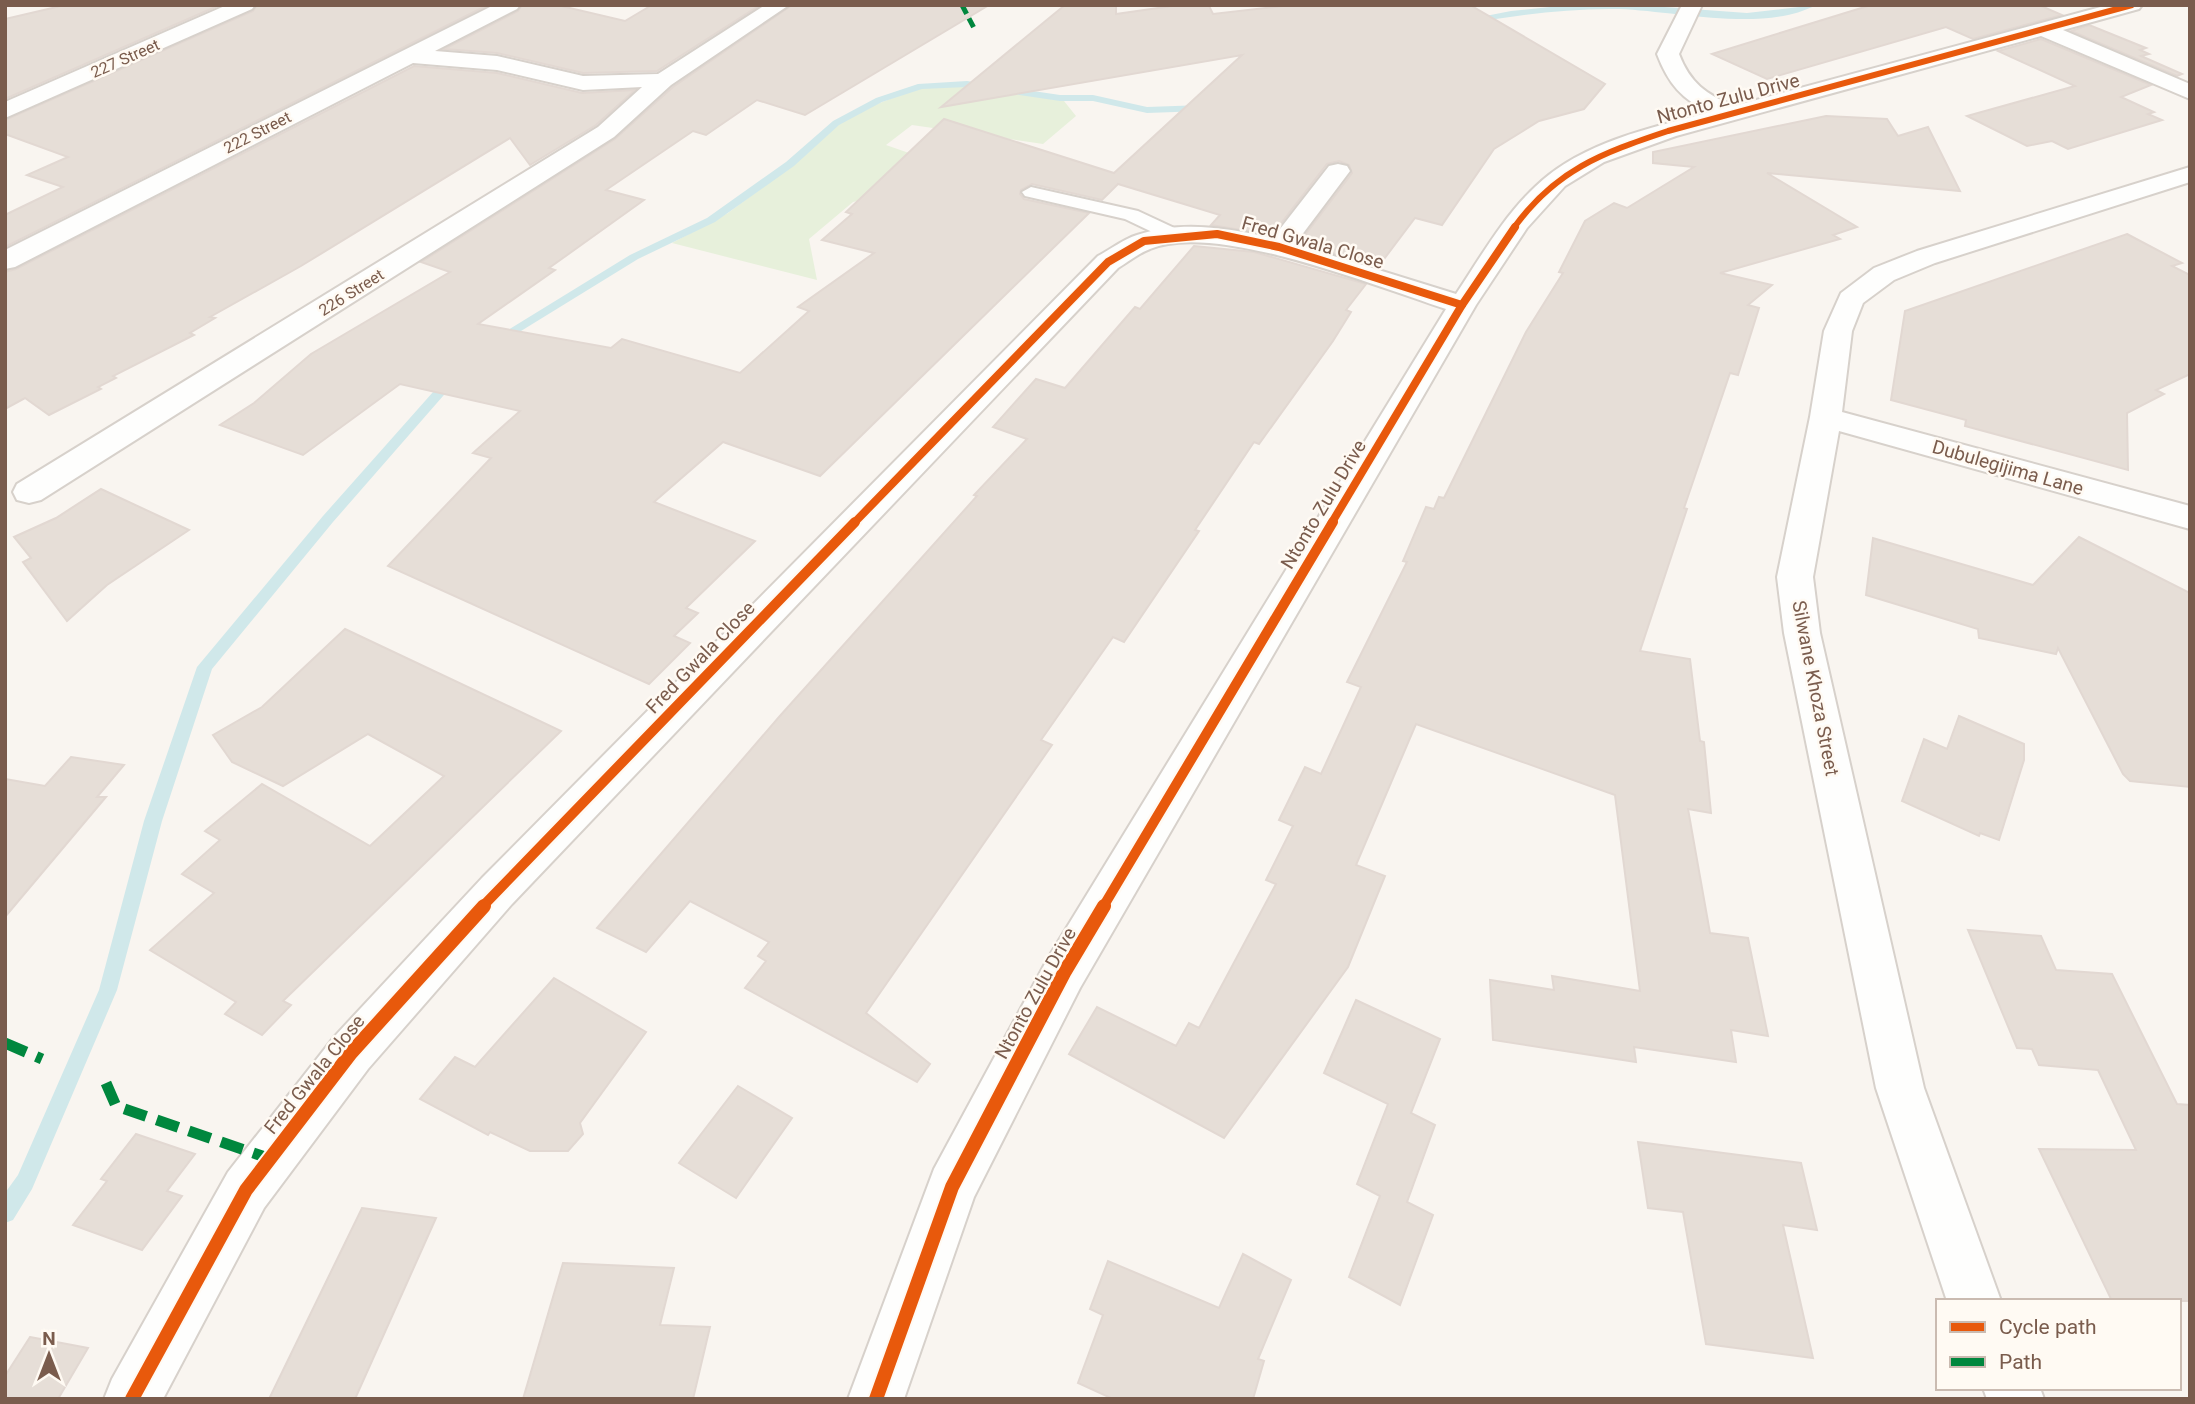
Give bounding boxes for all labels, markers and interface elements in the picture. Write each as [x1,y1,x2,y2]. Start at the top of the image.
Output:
street label: 227 Street [88,35,162,82]
street label: Ntonto Zulu Drive [1654,68,1802,129]
street label: 222 Street [220,107,294,158]
street label: Fred Gwala Close [1239,211,1387,274]
street label: 226 Street [315,265,387,320]
street label: Ntonto Zulu Drive [1276,435,1371,573]
street label: Dubulegijima Lane [1930,435,2086,500]
street label: Fred Gwala Close [641,597,760,718]
street label: Silwane Khoza Street [1787,598,1844,778]
street label: Ntonto Zulu Drive [990,924,1081,1063]
street label: Fred Gwala Close [259,1010,370,1139]
legend [1936,1299,2181,1390]
text: Cycle path [1999,1315,2097,1339]
north arrow [14,1320,84,1390]
text: N [42,1327,56,1350]
text: Path [1999,1350,2042,1374]

